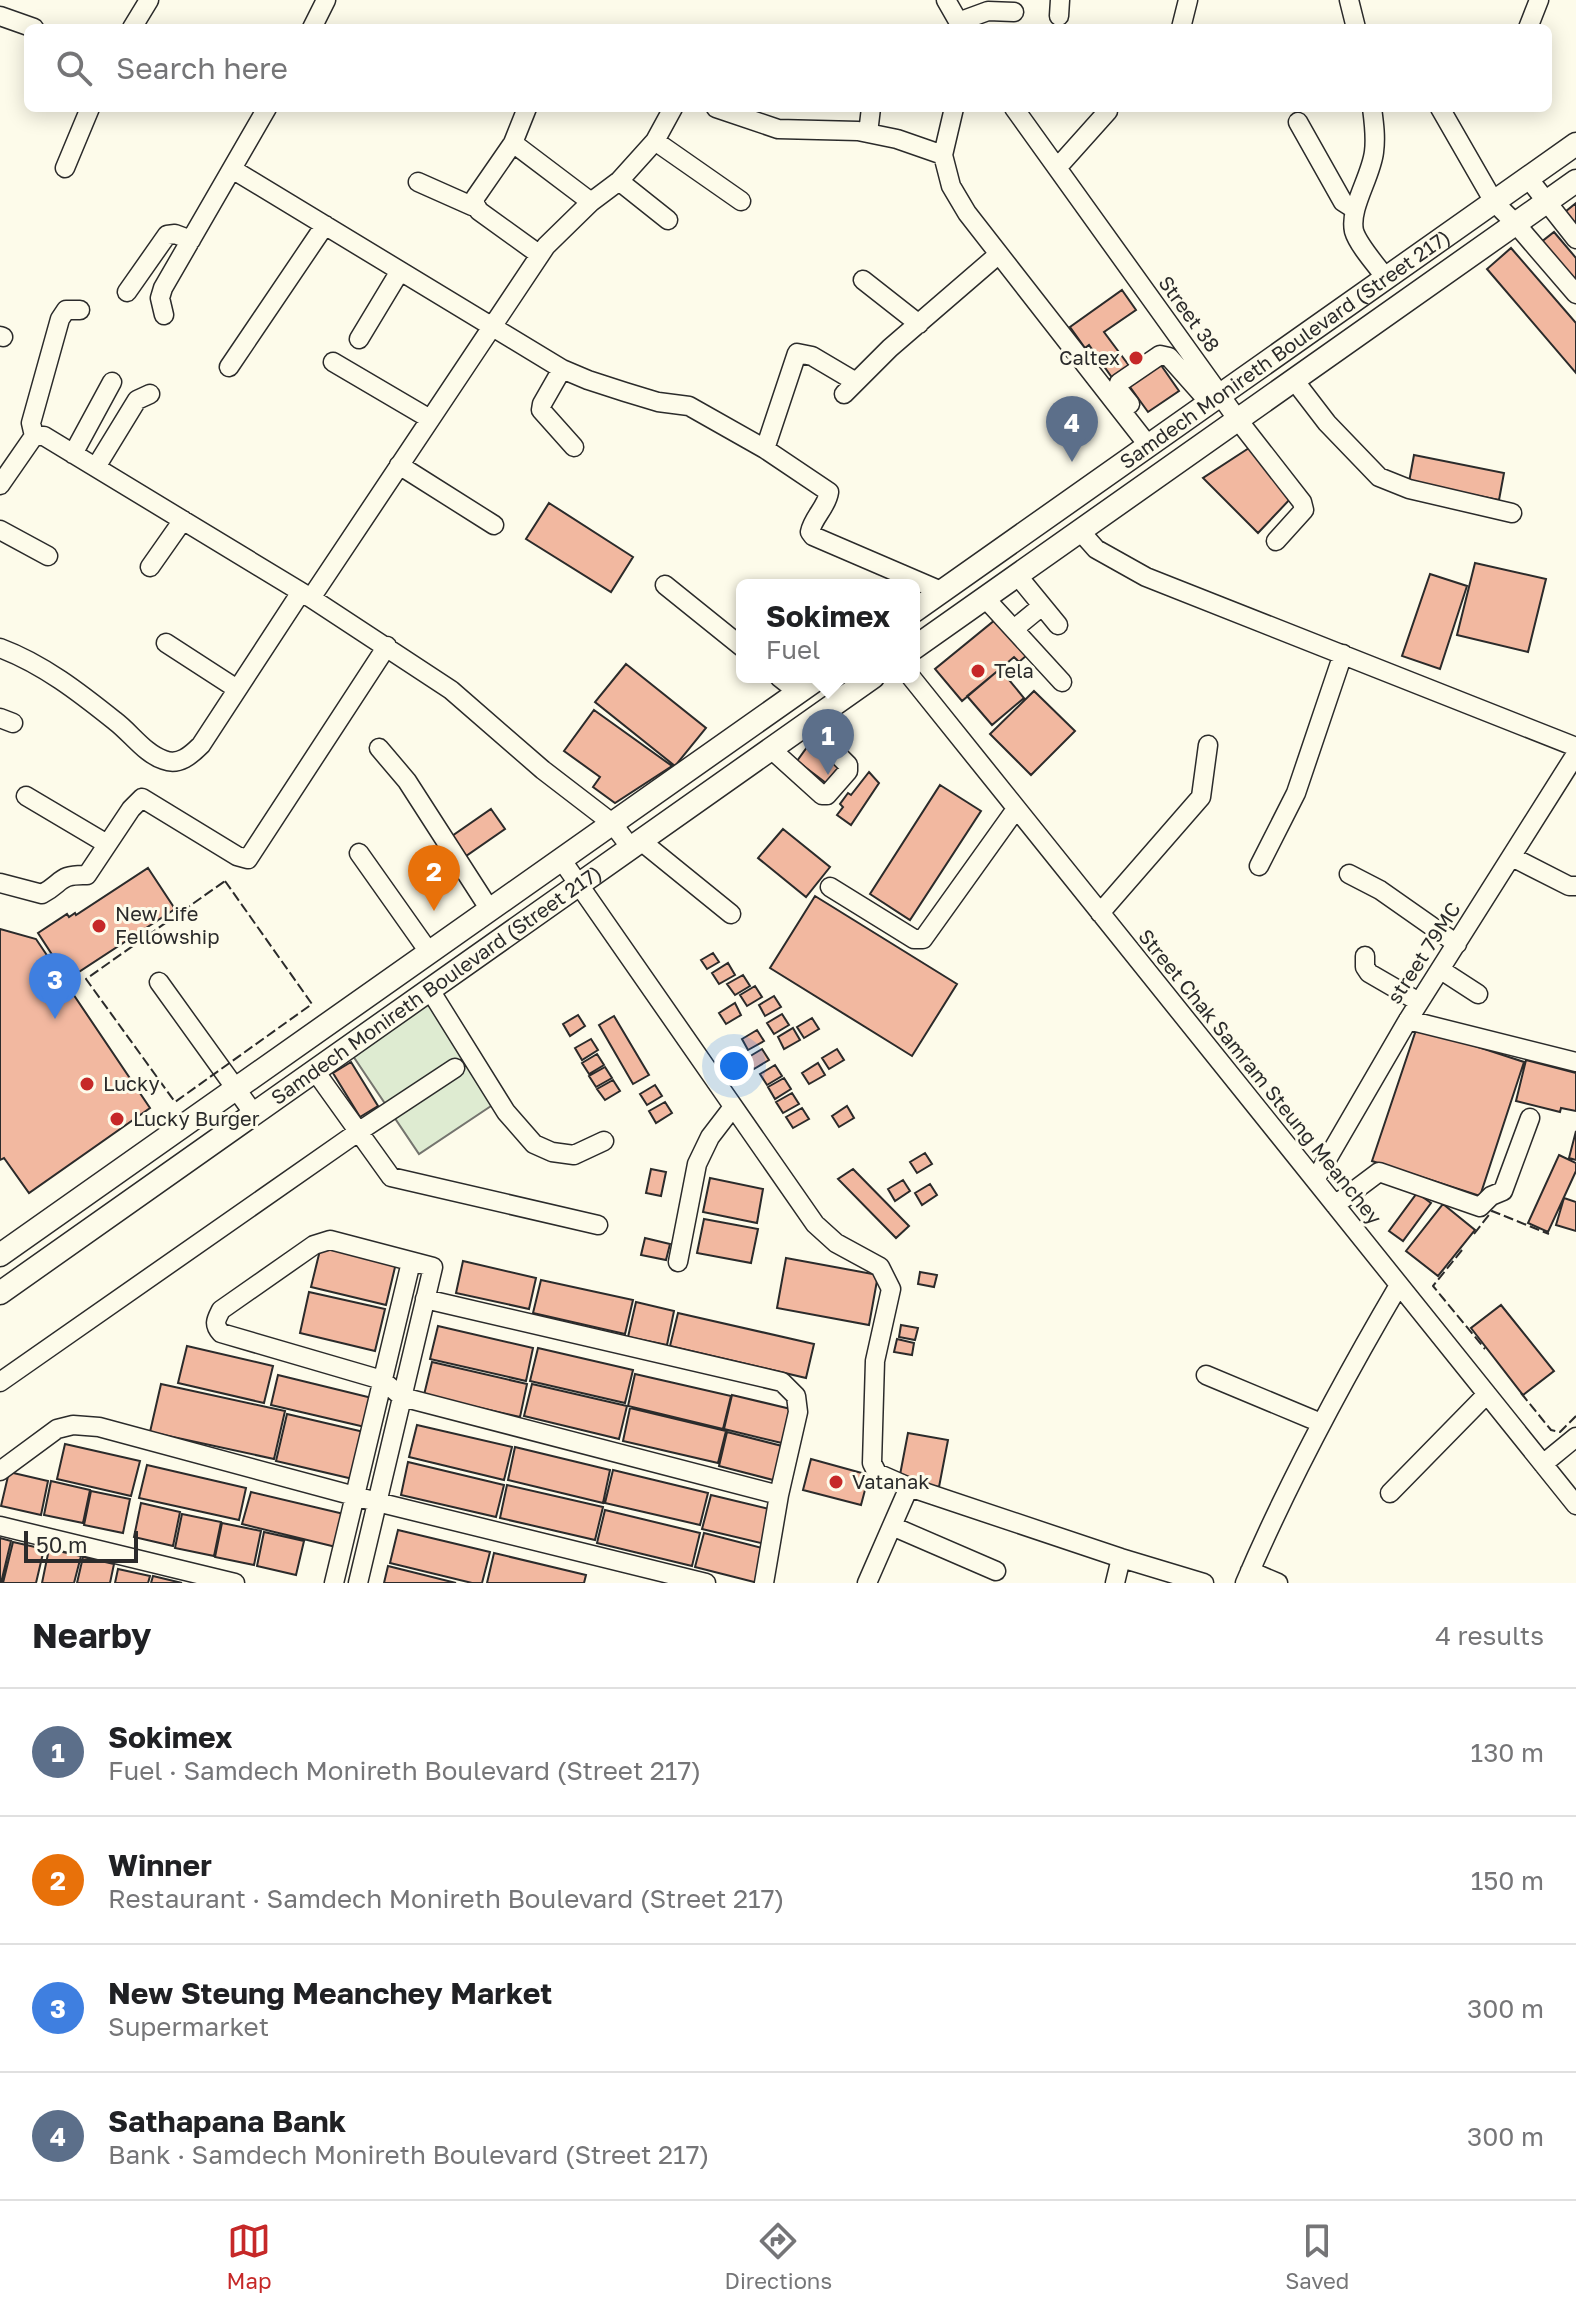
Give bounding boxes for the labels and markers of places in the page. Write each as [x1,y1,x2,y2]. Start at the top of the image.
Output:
place label: Caltex [1059,345,1120,369]
marker: Caltex [1127,349,1145,367]
pin: 4 [1046,396,1098,462]
place label: Tela [994,658,1034,682]
marker: Tela [969,662,987,680]
pin: 1 [802,709,854,775]
pin: 2 [408,845,460,911]
place label: New Life Fellowship [115,901,219,948]
marker: New Life Fellowship [90,917,108,935]
pin: 3 [29,953,81,1019]
place label: Lucky [103,1071,160,1095]
marker: Lucky [78,1075,96,1093]
place label: Lucky Burger [133,1106,260,1130]
marker: Lucky Burger [108,1110,126,1128]
place label: Vatanak [852,1469,930,1493]
marker: Vatanak [827,1473,845,1491]

